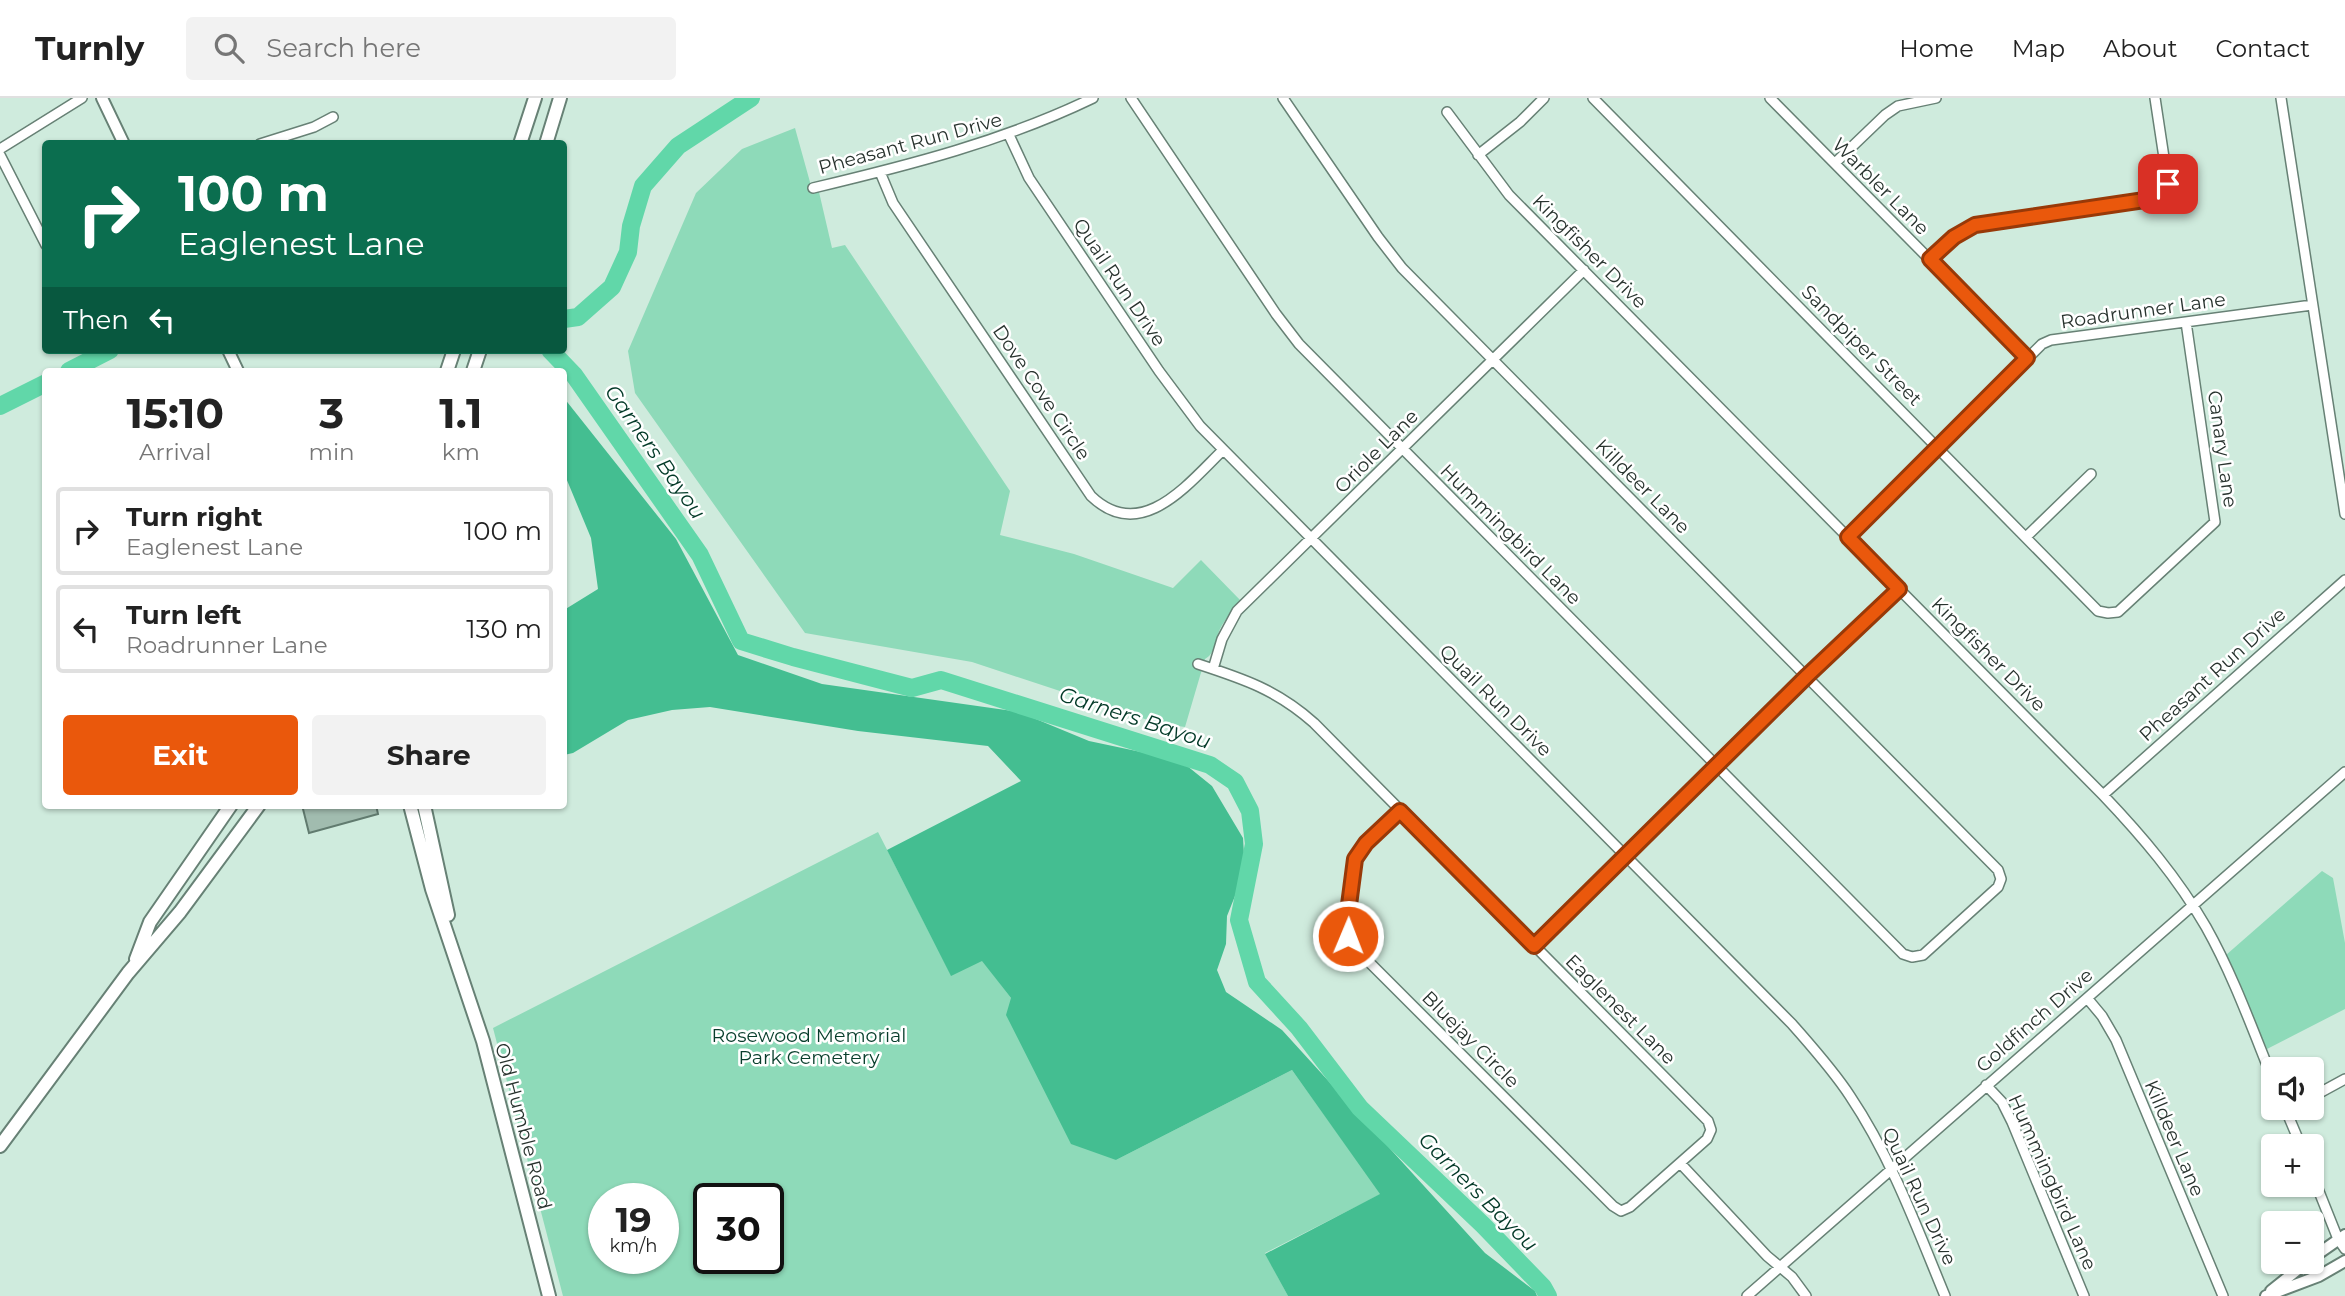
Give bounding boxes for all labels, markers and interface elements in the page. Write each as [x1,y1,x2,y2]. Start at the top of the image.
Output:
search box [186,17,676,80]
text: Turnly [35,28,144,68]
icon: search [210,29,248,67]
text: Search here [266,32,421,64]
text: Home [1899,34,1974,63]
text: Map [2012,34,2065,63]
text: About [2103,34,2177,63]
text: Contact [2215,34,2310,63]
street label: Pheasant Run Drive [816,108,1004,179]
street label: Warbler Lane [1827,133,1934,240]
pin [2138,154,2198,214]
text: 100 m [178,164,329,223]
icon: arrive [2149,165,2187,203]
icon: right [63,168,154,259]
street label: Kingfisher Drive [1528,189,1652,313]
street label: Quail Run Drive [1068,214,1171,351]
text: Eaglenest Lane [178,224,425,263]
street label: Sandpiper Street [1797,280,1927,411]
street label: Roadrunner Lane [2059,288,2227,333]
icon: left [143,301,181,339]
text: Then [63,304,129,336]
street label: Dove Cove Circle [988,320,1095,464]
water label: Garners Bayou [600,380,711,524]
text: 15:10 [127,387,224,439]
text: 3 [319,387,344,439]
text: 1.1 [439,387,482,439]
street label: Canary Lane [2203,389,2242,509]
street label: Oriole Lane [1330,405,1423,498]
street label: Killdeer Lane [1591,434,1695,538]
text: Arrival [139,438,212,466]
text: min [309,438,355,466]
text: km [442,438,480,466]
street label: Hummingbird Lane [1436,459,1586,609]
text: Turn right [126,501,262,533]
icon: right [67,512,105,550]
text: 100 m [464,515,542,547]
text: Eaglenest Lane [126,533,303,561]
street label: Kingfisher Drive [1927,592,2051,716]
text: Turn left [126,599,242,631]
street label: Pheasant Run Drive [2134,603,2290,746]
icon: left [67,610,105,648]
text: 130 m [466,613,542,645]
text: Roadrunner Lane [126,631,328,659]
street label: Quail Run Drive [1435,639,1557,761]
water label: Garners Bayou [1056,681,1214,754]
button: Exit [63,715,298,795]
button: Share [312,715,546,795]
position arrow [1311,899,1385,973]
street label: Eaglenest Lane [1561,949,1681,1069]
street label: Goldfinch Drive [1971,963,2097,1077]
street label: Bluejay Circle [1417,986,1524,1093]
park label: Rosewood Memorial Park Cemetery [712,1024,906,1069]
street label: Old Humble Road [490,1040,557,1212]
map controls [2261,1057,2324,1274]
button: sound [2261,1057,2324,1120]
street label: Killdeer Lane [2140,1077,2209,1200]
street label: Hummingbird Lane [2004,1091,2102,1273]
street label: Quail Run Drive [1878,1124,1962,1269]
water label: Garners Bayou [1414,1127,1543,1256]
button: + [2261,1134,2324,1197]
speed limit sign: 30 [693,1183,784,1274]
text: 19 [615,1198,652,1241]
button: − [2261,1211,2324,1274]
text: km/h [609,1235,658,1257]

